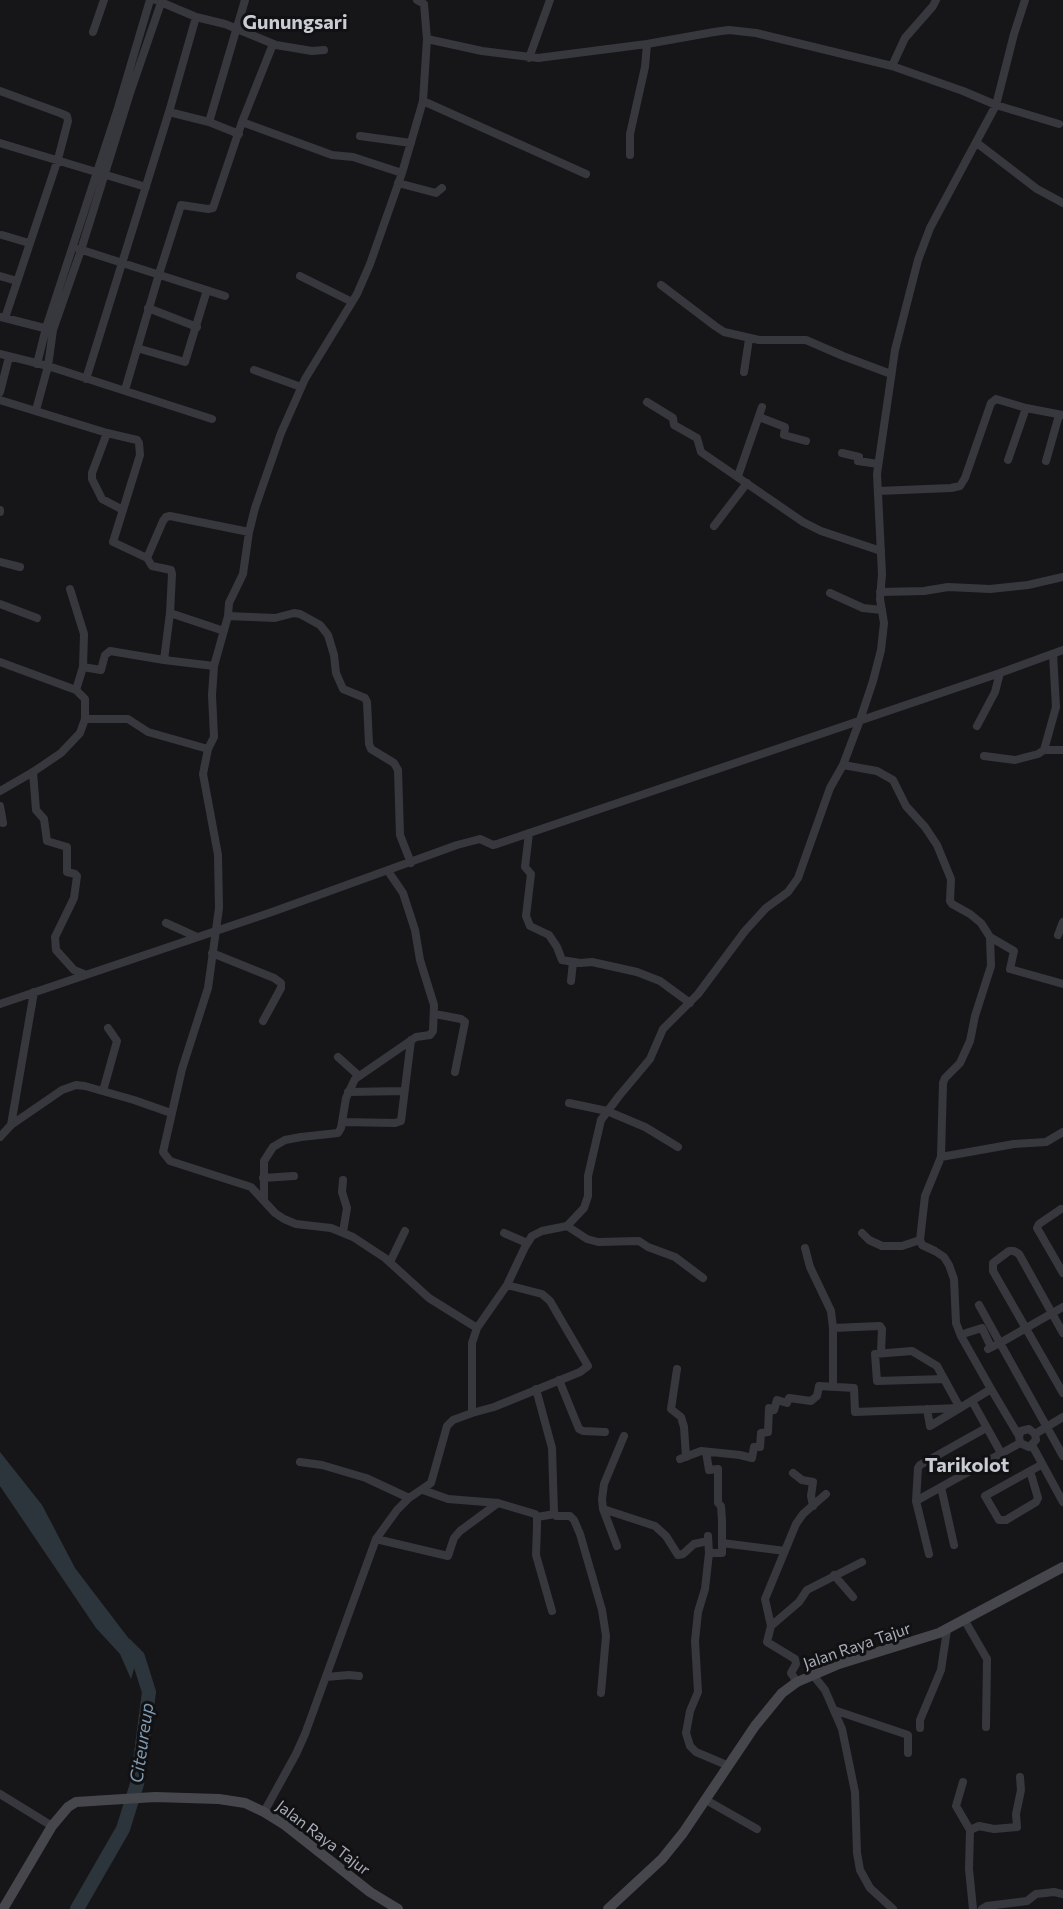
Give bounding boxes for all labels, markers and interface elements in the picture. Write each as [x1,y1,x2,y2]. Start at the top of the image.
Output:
district label: Gunungsari [242,10,348,34]
district label: Tarikolot [925,1453,1009,1477]
street label: Jalan Raya Tajur [801,1619,913,1673]
water label: Citeureup [126,1701,158,1785]
street label: Jalan Raya Tajur [272,1796,374,1880]

